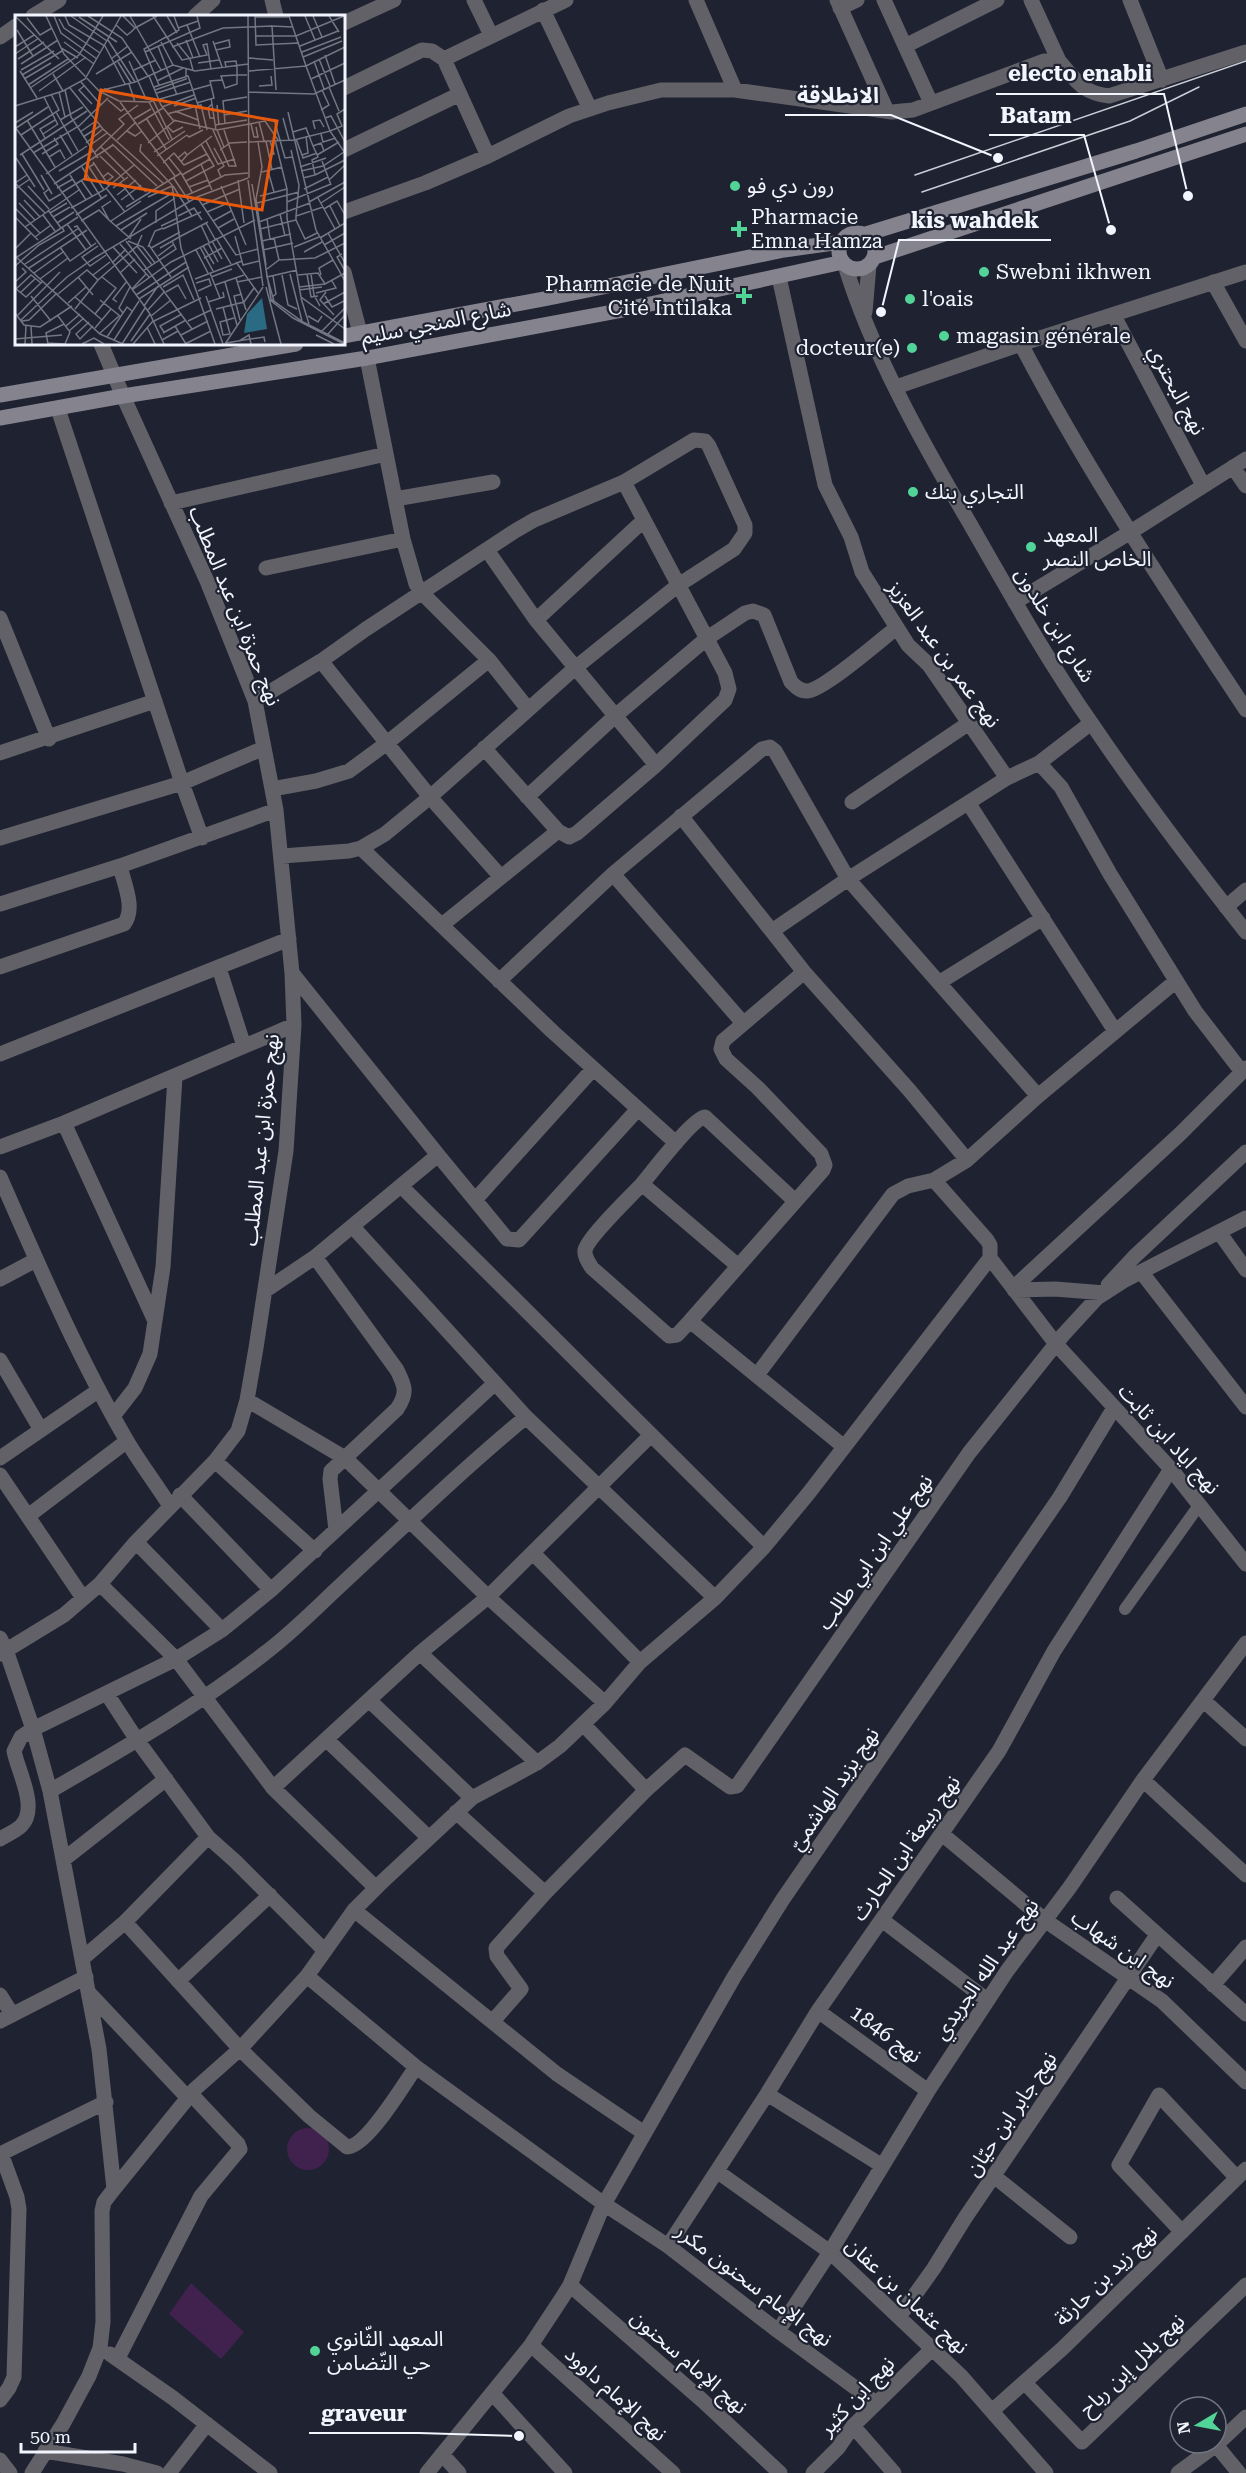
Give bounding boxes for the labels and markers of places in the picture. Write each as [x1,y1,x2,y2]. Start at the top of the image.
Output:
callout: electo enabli [996,54,1164,94]
callout: الانطلاقة [785,75,891,115]
callout: Batam [989,95,1084,135]
place label: رون دي فو [747,174,834,202]
marker: رون دي فو [728,179,742,193]
callout: kis wahdek [899,200,1051,240]
place label: Pharmacie Emna Hamza [751,205,884,253]
marker: Pharmacie Emna Hamza [732,222,746,236]
place label: Swebni ikhwen [996,260,1152,284]
marker: Swebni ikhwen [977,265,991,279]
place label: Pharmacie de Nuit Cité Intilaka [545,272,733,320]
place label: l'oais [922,287,973,311]
marker: Pharmacie de Nuit Cité Intilaka [737,289,751,303]
marker: l'oais [903,292,917,306]
place label: magasin générale [956,324,1131,348]
marker: magasin générale [937,329,951,343]
place label: docteur(e) [796,336,900,360]
marker: docteur(e) [905,341,919,355]
place label: التجاري بنك [925,480,1024,508]
marker: التجاري بنك [906,485,920,499]
place label: المعهد الخاص النصر [1042,523,1152,571]
marker: المعهد الخاص النصر [1024,540,1038,554]
place label: المعهد الثّانوي حي التّضامن [327,2325,444,2379]
marker: المعهد الثّانوي حي التّضامن [308,2344,322,2358]
callout: graveur [309,2393,419,2433]

